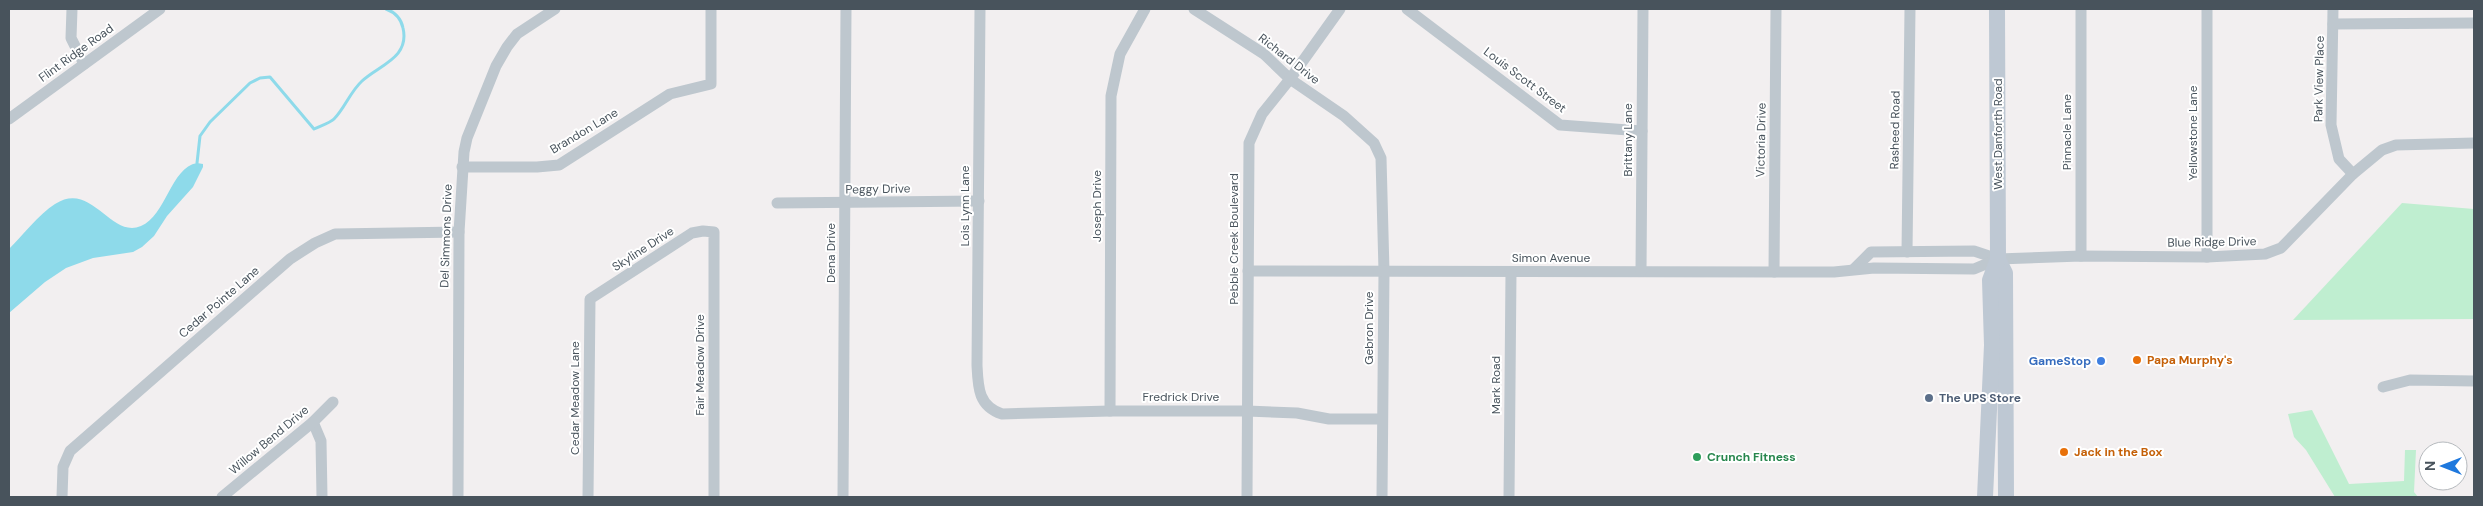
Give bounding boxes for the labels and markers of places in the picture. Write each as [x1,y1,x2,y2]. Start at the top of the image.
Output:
place label: Papa Murphy's [2147,352,2233,368]
place label: GameStop [2029,353,2091,369]
marker: Papa Murphy's [2131,354,2143,366]
marker: GameStop [2095,355,2107,367]
place label: The UPS Store [1939,390,2021,406]
marker: The UPS Store [1923,392,1935,404]
place label: Jack in the Box [2074,444,2162,460]
marker: Jack in the Box [2058,446,2070,458]
place label: Crunch Fitness [1707,449,1796,465]
marker: Crunch Fitness [1691,451,1703,463]

